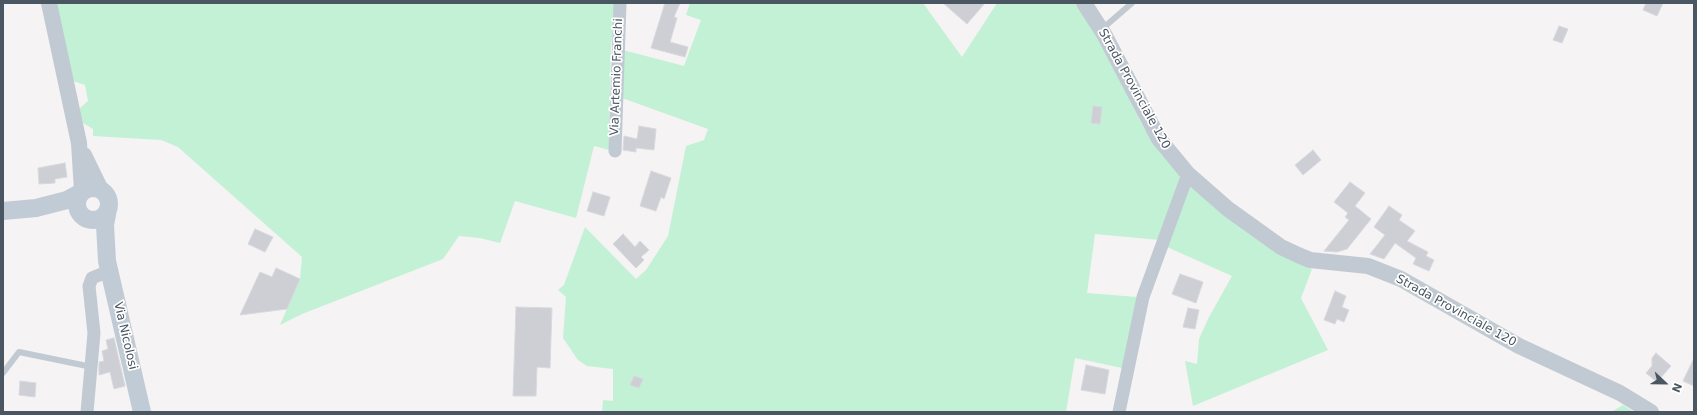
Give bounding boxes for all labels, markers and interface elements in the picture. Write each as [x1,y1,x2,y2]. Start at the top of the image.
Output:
street label: Via Artemio Franchi [608,18,626,136]
street label: Strada Provinciale 120 [1095,26,1173,152]
street label: Strada Provinciale 120 [1393,272,1519,350]
street label: Via Nicolosi [110,301,140,371]
north arrow [1645,363,1685,403]
text: N [1669,381,1684,394]

